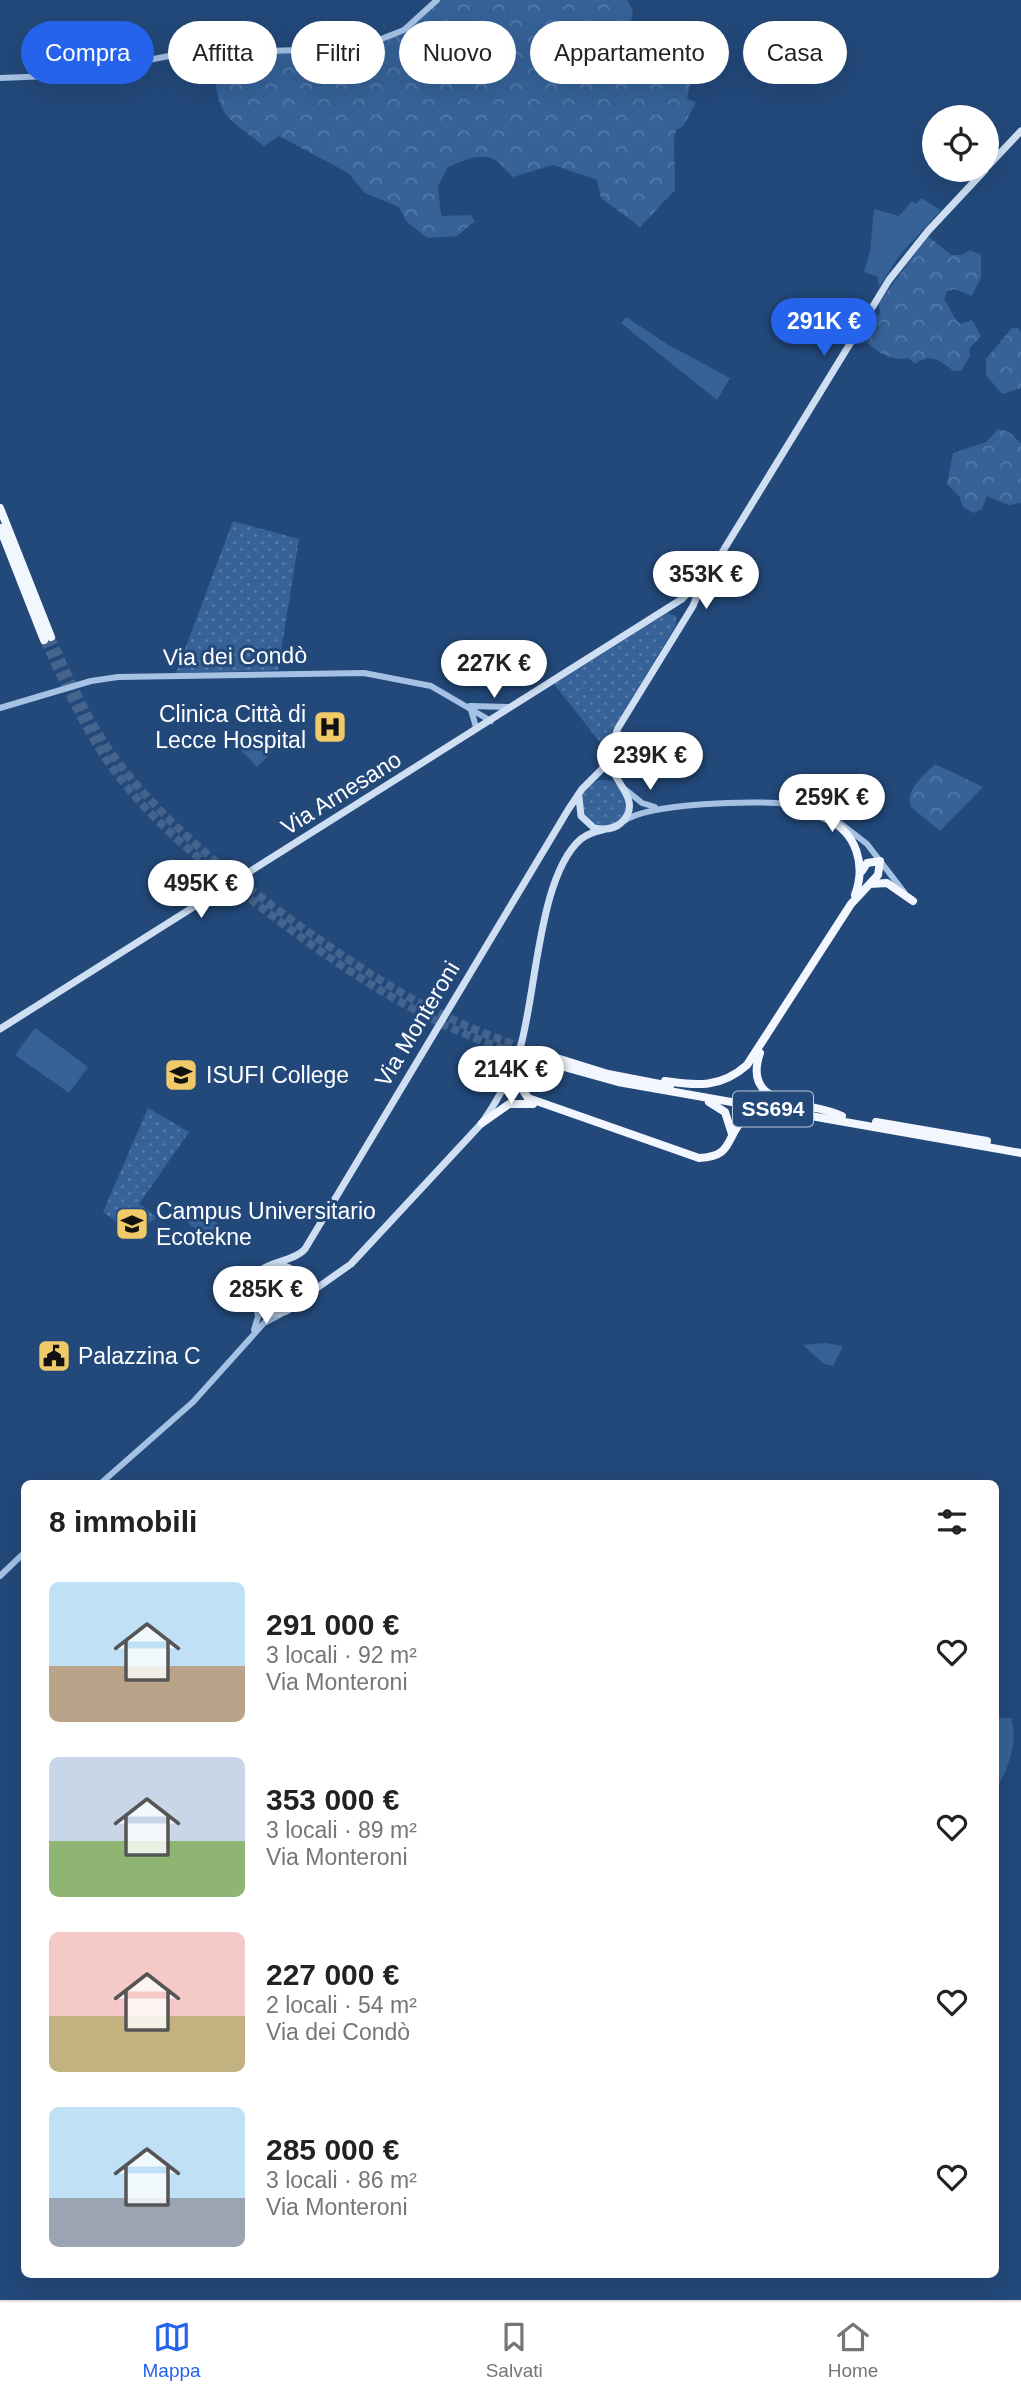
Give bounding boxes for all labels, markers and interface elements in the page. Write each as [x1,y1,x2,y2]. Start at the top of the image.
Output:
chip: Compra [21,21,154,84]
chip: Affitta [168,21,277,84]
chip: Filtri [291,21,385,84]
chip: Nuovo [399,21,516,84]
chip: Appartamento [530,21,729,84]
chip: Casa [743,21,847,84]
map controls [922,105,999,182]
button: locate [922,105,999,182]
pin: 291K € [767,298,881,358]
text: 291K € [787,308,861,334]
pin: 353K € [649,552,763,611]
text: 353K € [669,561,743,587]
pin: 227K € [437,640,551,700]
street label: Via dei Condò [163,642,307,670]
text: 227K € [457,650,531,676]
place label: Clinica Città di Lecce Hospital [155,701,306,753]
hospital icon: Clinica Città di Lecce Hospital [311,708,349,746]
pin: 239K € [593,732,707,792]
text: 239K € [613,742,687,768]
street label: Via Arnesano [276,746,406,840]
pin: 259K € [775,774,889,834]
text: 259K € [795,784,869,810]
pin: 495K € [144,860,258,920]
text: 495K € [164,870,238,896]
street label: Via Monteroni [369,957,465,1091]
pin: 214K € [454,1046,568,1106]
school or university icon: ISUFI College [162,1056,200,1094]
text: 214K € [474,1056,548,1082]
place label: ISUFI College [206,1062,349,1088]
road number: SS694 [733,1092,813,1126]
place label: Campus Universitario Ecotekne [156,1198,376,1250]
school or university icon: Campus Universitario Ecotekne [113,1205,151,1243]
pin: 285K € [209,1266,323,1326]
text: 285K € [229,1276,303,1302]
public building icon: Palazzina C [35,1337,73,1375]
place label: Palazzina C [78,1343,201,1369]
icon: filters [933,1503,971,1541]
text: 8 immobili [49,1505,197,1538]
text: 291 000 € [266,1608,399,1641]
icon: home [105,1610,189,1694]
icon: heart [933,1633,971,1671]
text: 3 locali · 92 m² [266,1642,417,1668]
text: Via Monteroni [266,1669,408,1695]
text: 353 000 € [266,1783,399,1816]
icon: home [105,1785,189,1869]
icon: heart [933,1808,971,1846]
text: 3 locali · 89 m² [266,1817,417,1843]
text: Via Monteroni [266,1844,408,1870]
text: 227 000 € [266,1958,399,1991]
icon: home [105,1960,189,2044]
icon: heart [933,1983,971,2021]
text: 2 locali · 54 m² [266,1992,417,2018]
text: Via dei Condò [266,2019,410,2045]
text: 285 000 € [266,2133,399,2166]
icon: home [105,2135,189,2219]
icon: heart [933,2158,971,2196]
text: 3 locali · 86 m² [266,2167,417,2193]
text: Via Monteroni [266,2194,408,2220]
tab: Mappa [143,2318,201,2382]
tab: Salvati [486,2318,543,2382]
tab: Home [828,2318,878,2382]

